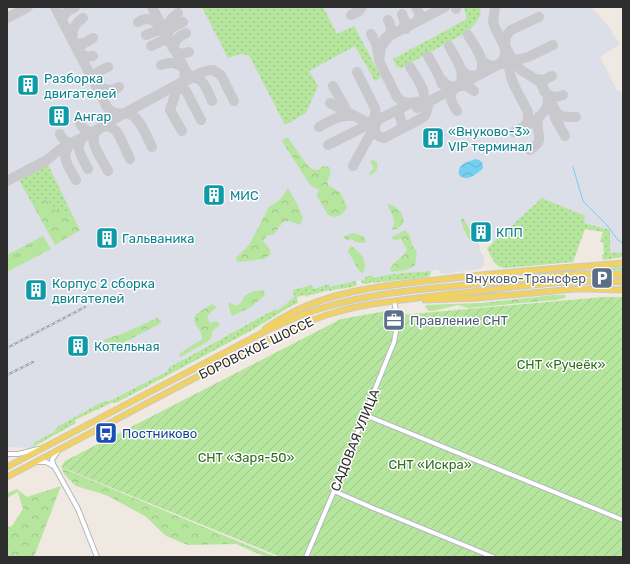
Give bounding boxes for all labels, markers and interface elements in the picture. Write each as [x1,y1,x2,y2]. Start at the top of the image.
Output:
place label: Разборка двигателей [44,71,116,101]
building icon: Разборка двигателей [15,72,41,98]
building icon: Ангар [46,103,72,129]
place label: Ангар [74,109,111,124]
place label: «Внуково-3» VIP терминал [448,124,532,154]
building icon: «Внуково-3» VIP терминал [420,125,446,151]
building icon: МИС [201,182,227,208]
place label: МИС [230,188,259,203]
building icon: КПП [468,219,494,245]
building icon: Гальваника [94,225,120,251]
place label: КПП [496,225,523,240]
place label: Гальваника [122,231,194,246]
parking icon: Внуково-Трансфер [589,265,615,291]
place label: Внуково-Трансфер [465,271,586,286]
place label: Корпус 2 сборка двигателей [52,276,155,306]
building icon: Корпус 2 сборка двигателей [23,277,49,303]
office icon: Правление СНТ [381,307,407,333]
place label: Правление СНТ [410,313,509,328]
street label: БОРОВСКОЕ ШОССЕ [196,314,316,382]
building icon: Котельная [65,333,91,359]
place label: Котельная [94,339,160,354]
park label: СНТ «Ручеёк» [517,357,605,372]
street label: САДОВАЯ УЛИЦА [328,386,382,493]
bus stop icon: Постниково [93,420,119,446]
place label: Постниково [122,426,197,441]
park label: СНТ «Заря-50» [198,450,294,465]
park label: СНТ «Искра» [388,457,472,472]

